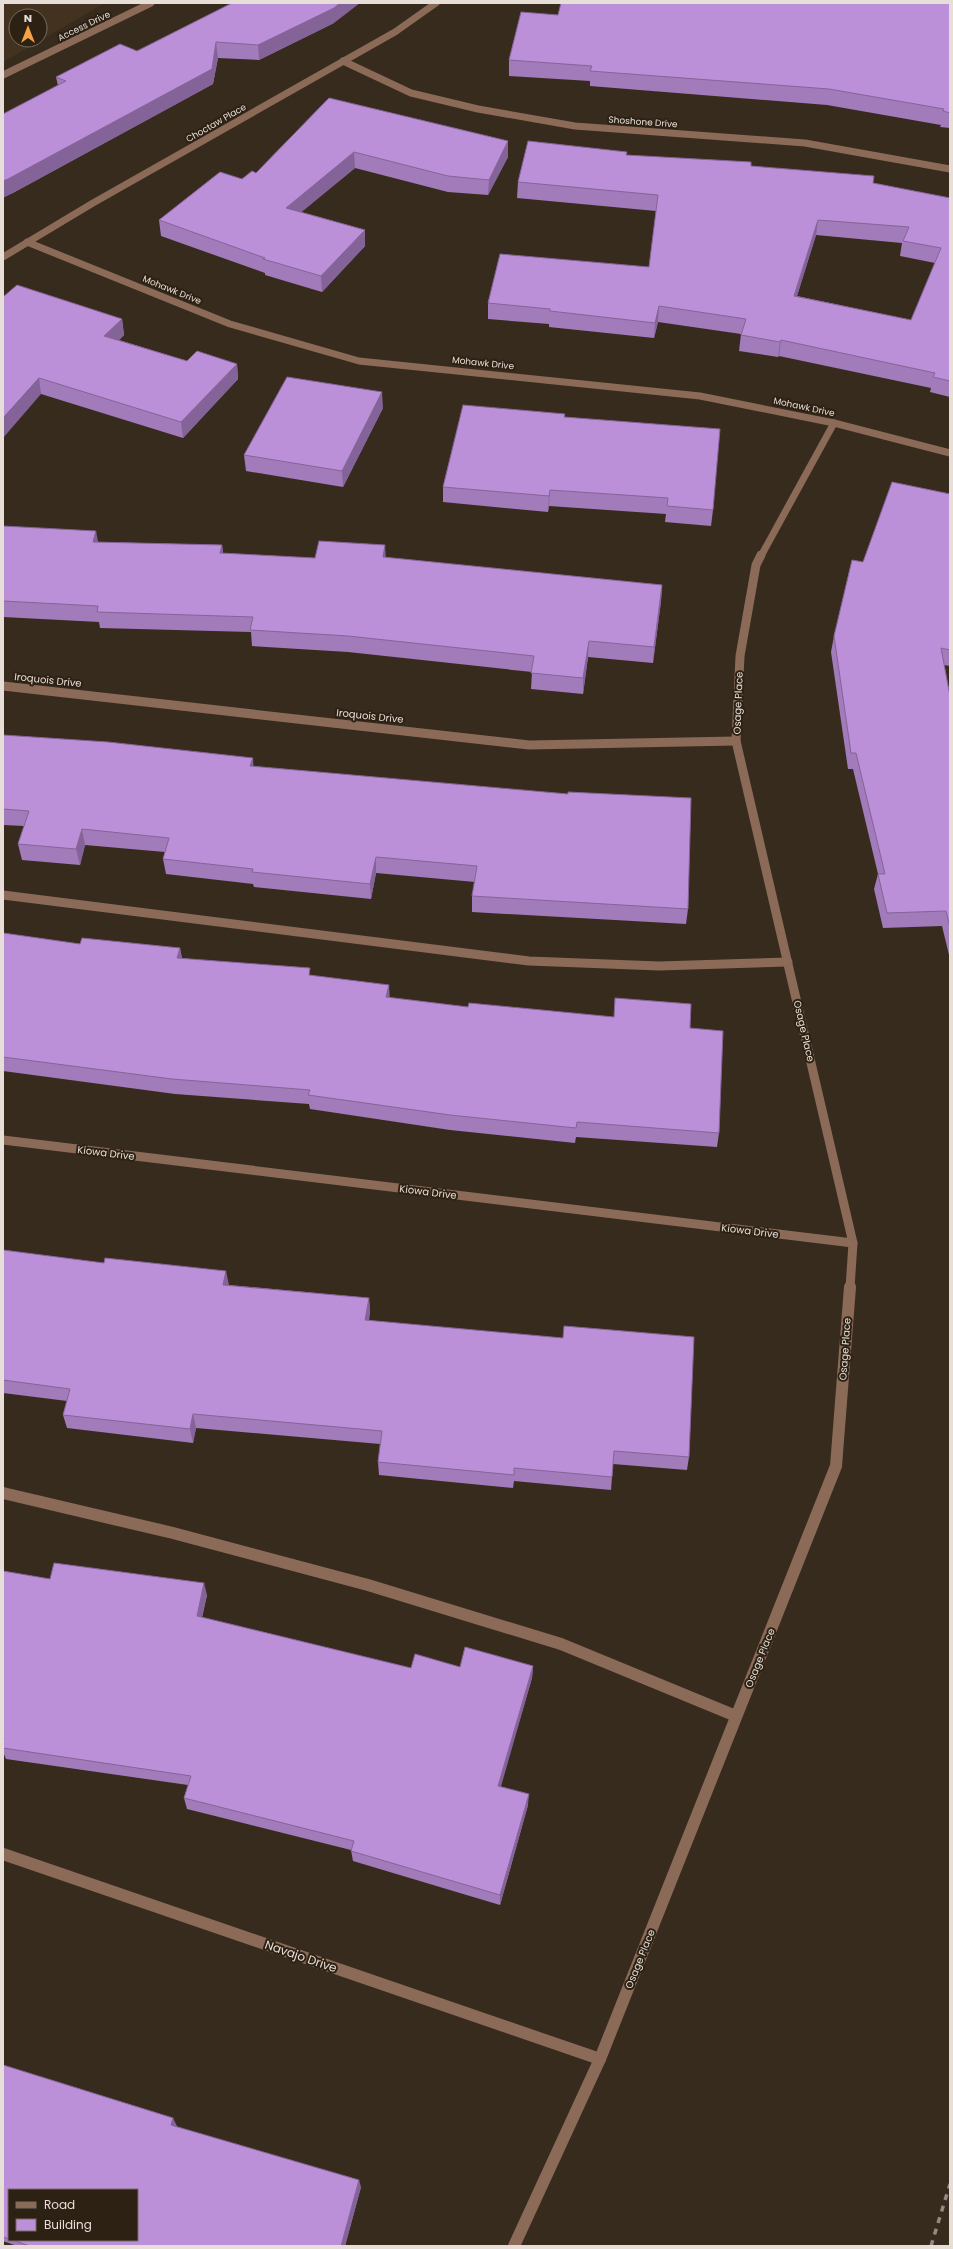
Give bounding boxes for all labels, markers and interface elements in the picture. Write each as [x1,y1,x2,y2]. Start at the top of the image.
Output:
north arrow [8,8,48,48]
street label: Access Drive [56,8,113,44]
text: N [24,10,32,26]
street label: Choctaw Place [184,101,249,145]
street label: Shoshone Drive [608,114,678,130]
street label: Mohawk Drive [141,273,204,307]
street label: Mohawk Drive [451,354,515,372]
street label: Mohawk Drive [772,395,836,419]
street label: Iroquois Drive [14,669,82,691]
street label: Osage Place [729,671,747,735]
street label: Iroquois Drive [336,705,404,727]
street label: Osage Place [790,999,818,1063]
street label: Kiowa Drive [77,1142,135,1164]
street label: Kiowa Drive [399,1181,457,1203]
street label: Kiowa Drive [721,1220,779,1242]
street label: Osage Place [835,1317,855,1381]
street label: Osage Place [741,1626,779,1690]
street label: Osage Place [621,1927,659,1991]
street label: Navajo Drive [263,1936,339,1976]
legend [8,2189,138,2241]
text: Road [44,2196,75,2213]
text: Building [44,2216,92,2233]

